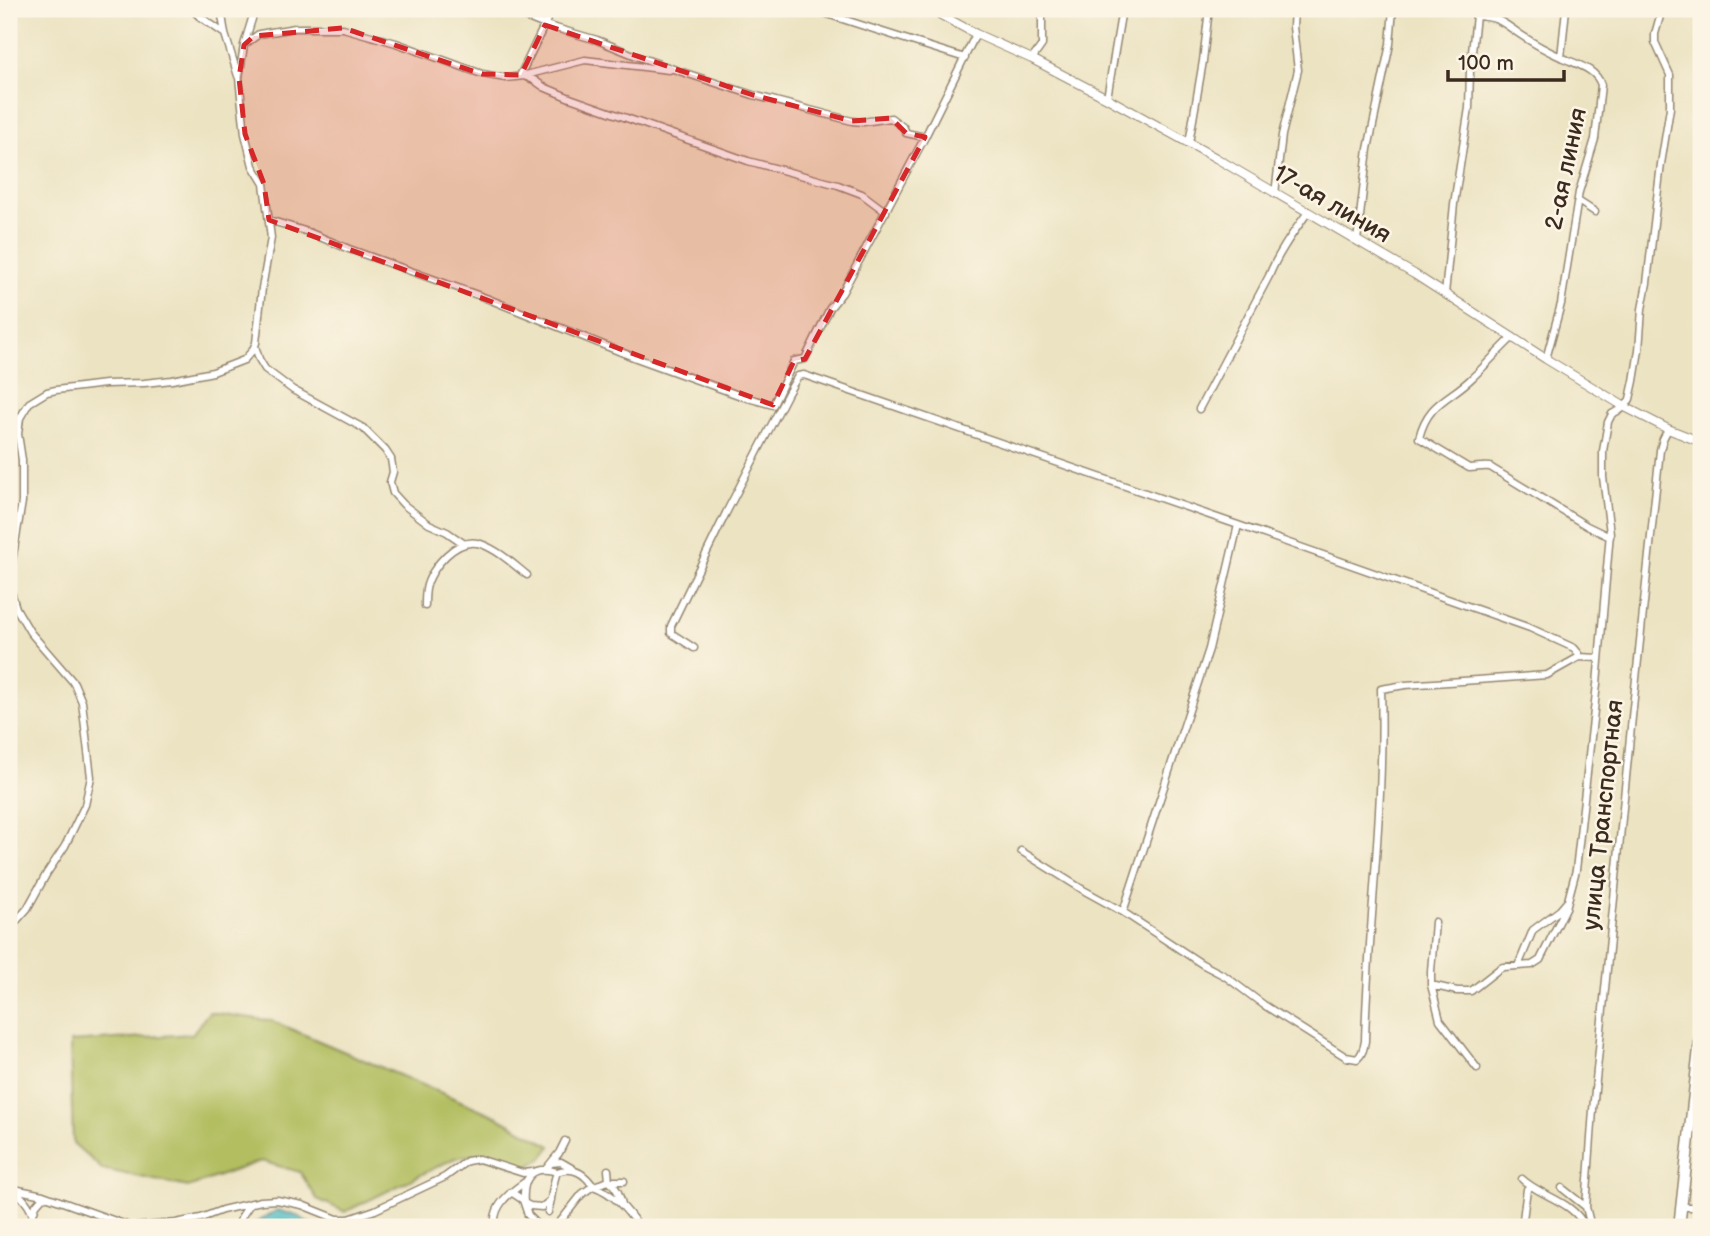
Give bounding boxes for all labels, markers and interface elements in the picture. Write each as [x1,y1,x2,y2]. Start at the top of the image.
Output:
scale bar [1448,38,1563,82]
text: 100 m [1458,51,1514,76]
street label: 2-ая линия [1539,105,1593,233]
street label: 17-ая линия [1268,159,1396,249]
street label: улица Транспортная [1576,698,1630,932]

